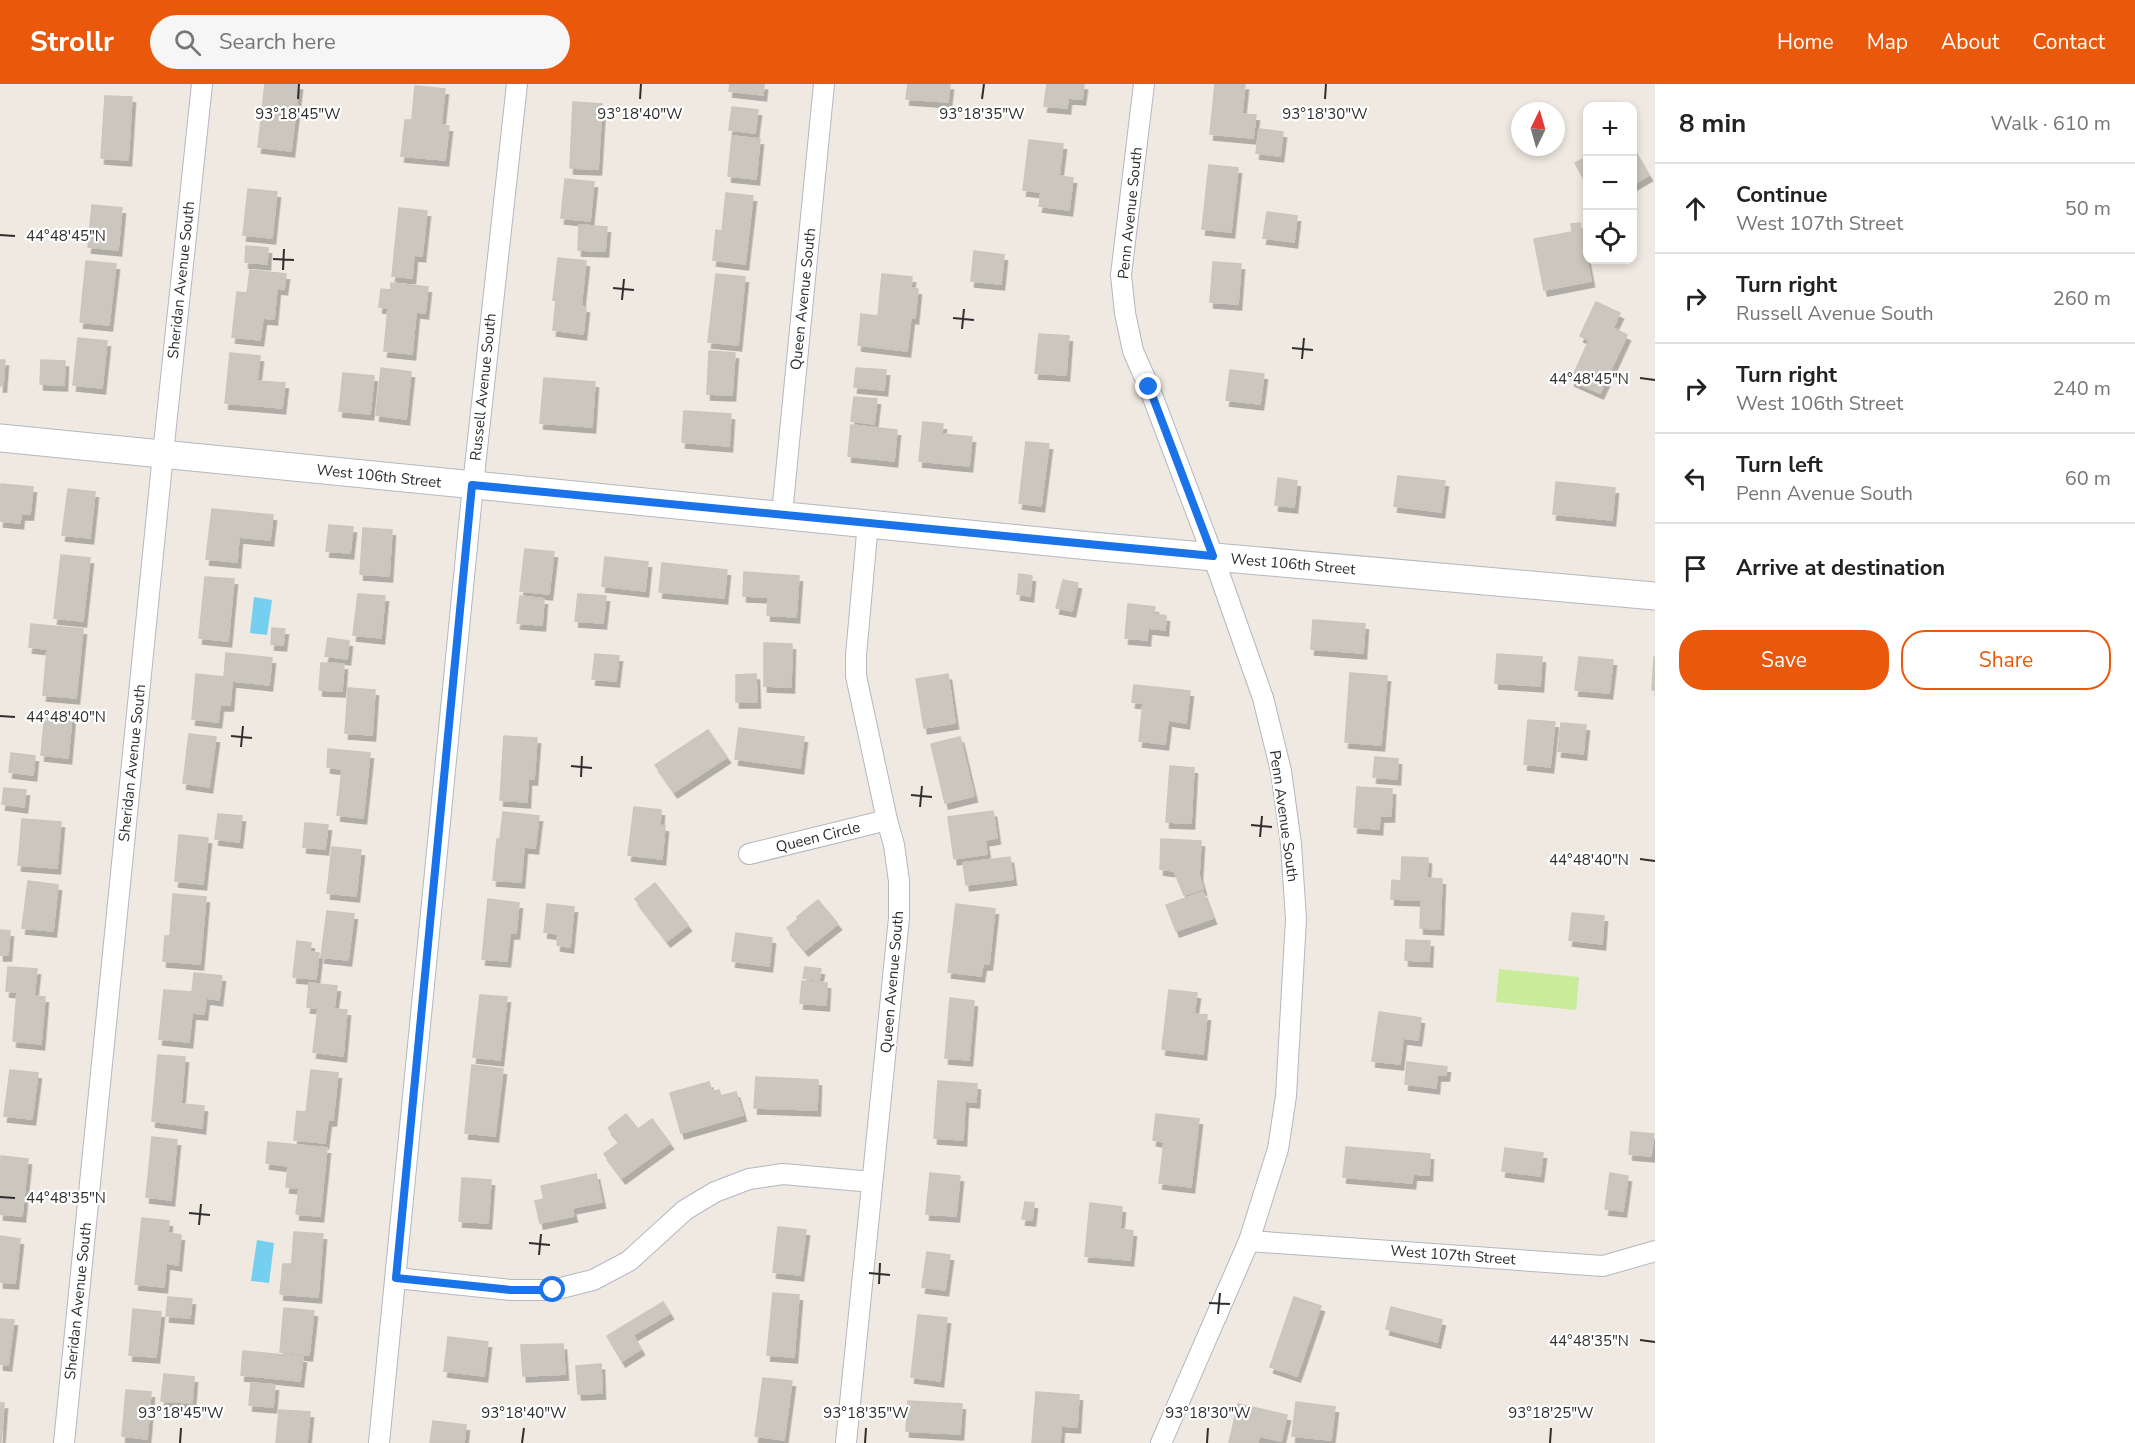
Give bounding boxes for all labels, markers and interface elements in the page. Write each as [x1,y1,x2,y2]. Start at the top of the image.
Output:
search box [150,15,570,69]
text: Strollr [30,23,114,61]
icon: search [171,26,204,59]
text: Search here [219,27,336,57]
text: Home [1777,28,1834,56]
text: Map [1867,28,1908,56]
text: About [1941,28,1999,56]
text: Contact [2032,28,2105,56]
north arrow [1511,102,1565,156]
map controls [1583,102,1637,264]
button: + [1583,102,1637,156]
text: 93°18'45"W [255,104,341,124]
text: 93°18'40"W [597,104,683,124]
text: 93°18'35"W [939,104,1025,124]
text: 93°18'30"W [1282,104,1368,124]
text: 8 min [1679,106,1746,141]
text: Walk · 610 m [1991,110,2111,137]
street label: Penn Avenue South [1113,146,1147,280]
button: − [1583,156,1637,210]
text: Continue [1736,180,1827,210]
icon: ahead [1679,192,1712,225]
text: 50 m [2065,195,2111,222]
street label: Sheridan Avenue South [163,200,199,360]
button: locate [1583,210,1637,264]
text: West 107th Street [1736,210,1903,237]
text: 44°48'45"N [26,226,106,246]
street label: Queen Avenue South [786,227,820,371]
text: Turn right [1736,270,1837,300]
icon: right [1679,282,1712,315]
text: 260 m [2053,285,2111,312]
text: Russell Avenue South [1736,300,1934,327]
street label: Russell Avenue South [465,312,501,462]
text: Turn right [1736,360,1837,390]
text: 44°48'45"N [1549,369,1629,389]
icon: right [1679,372,1712,405]
route end [1135,373,1161,399]
text: 240 m [2053,375,2111,402]
text: West 106th Street [1736,390,1903,417]
text: Turn left [1736,450,1823,480]
street label: West 106th Street [316,459,443,493]
icon: left [1679,462,1712,495]
text: 60 m [2065,465,2111,492]
text: Penn Avenue South [1736,480,1913,507]
street label: West 106th Street [1230,549,1357,579]
icon: arrive [1679,552,1712,585]
text: Arrive at destination [1736,553,1945,583]
button: Save [1679,630,1889,690]
button: Share [1901,630,2111,690]
street label: Sheridan Avenue South [114,683,150,843]
text: 44°48'40"N [26,707,106,727]
street label: Penn Avenue South [1265,749,1303,883]
street label: Queen Circle [774,817,862,857]
text: 44°48'40"N [1549,850,1629,870]
street label: Queen Avenue South [876,910,908,1054]
text: 44°48'35"N [26,1188,106,1208]
street label: Sheridan Avenue South [60,1221,96,1381]
street label: West 107th Street [1390,1241,1517,1269]
route start [539,1276,565,1302]
text: 44°48'35"N [1549,1331,1629,1351]
text: 93°18'45"W [138,1403,224,1423]
text: 93°18'40"W [481,1403,567,1423]
text: 93°18'35"W [823,1403,909,1423]
text: 93°18'30"W [1165,1403,1251,1423]
text: 93°18'25"W [1508,1403,1594,1423]

